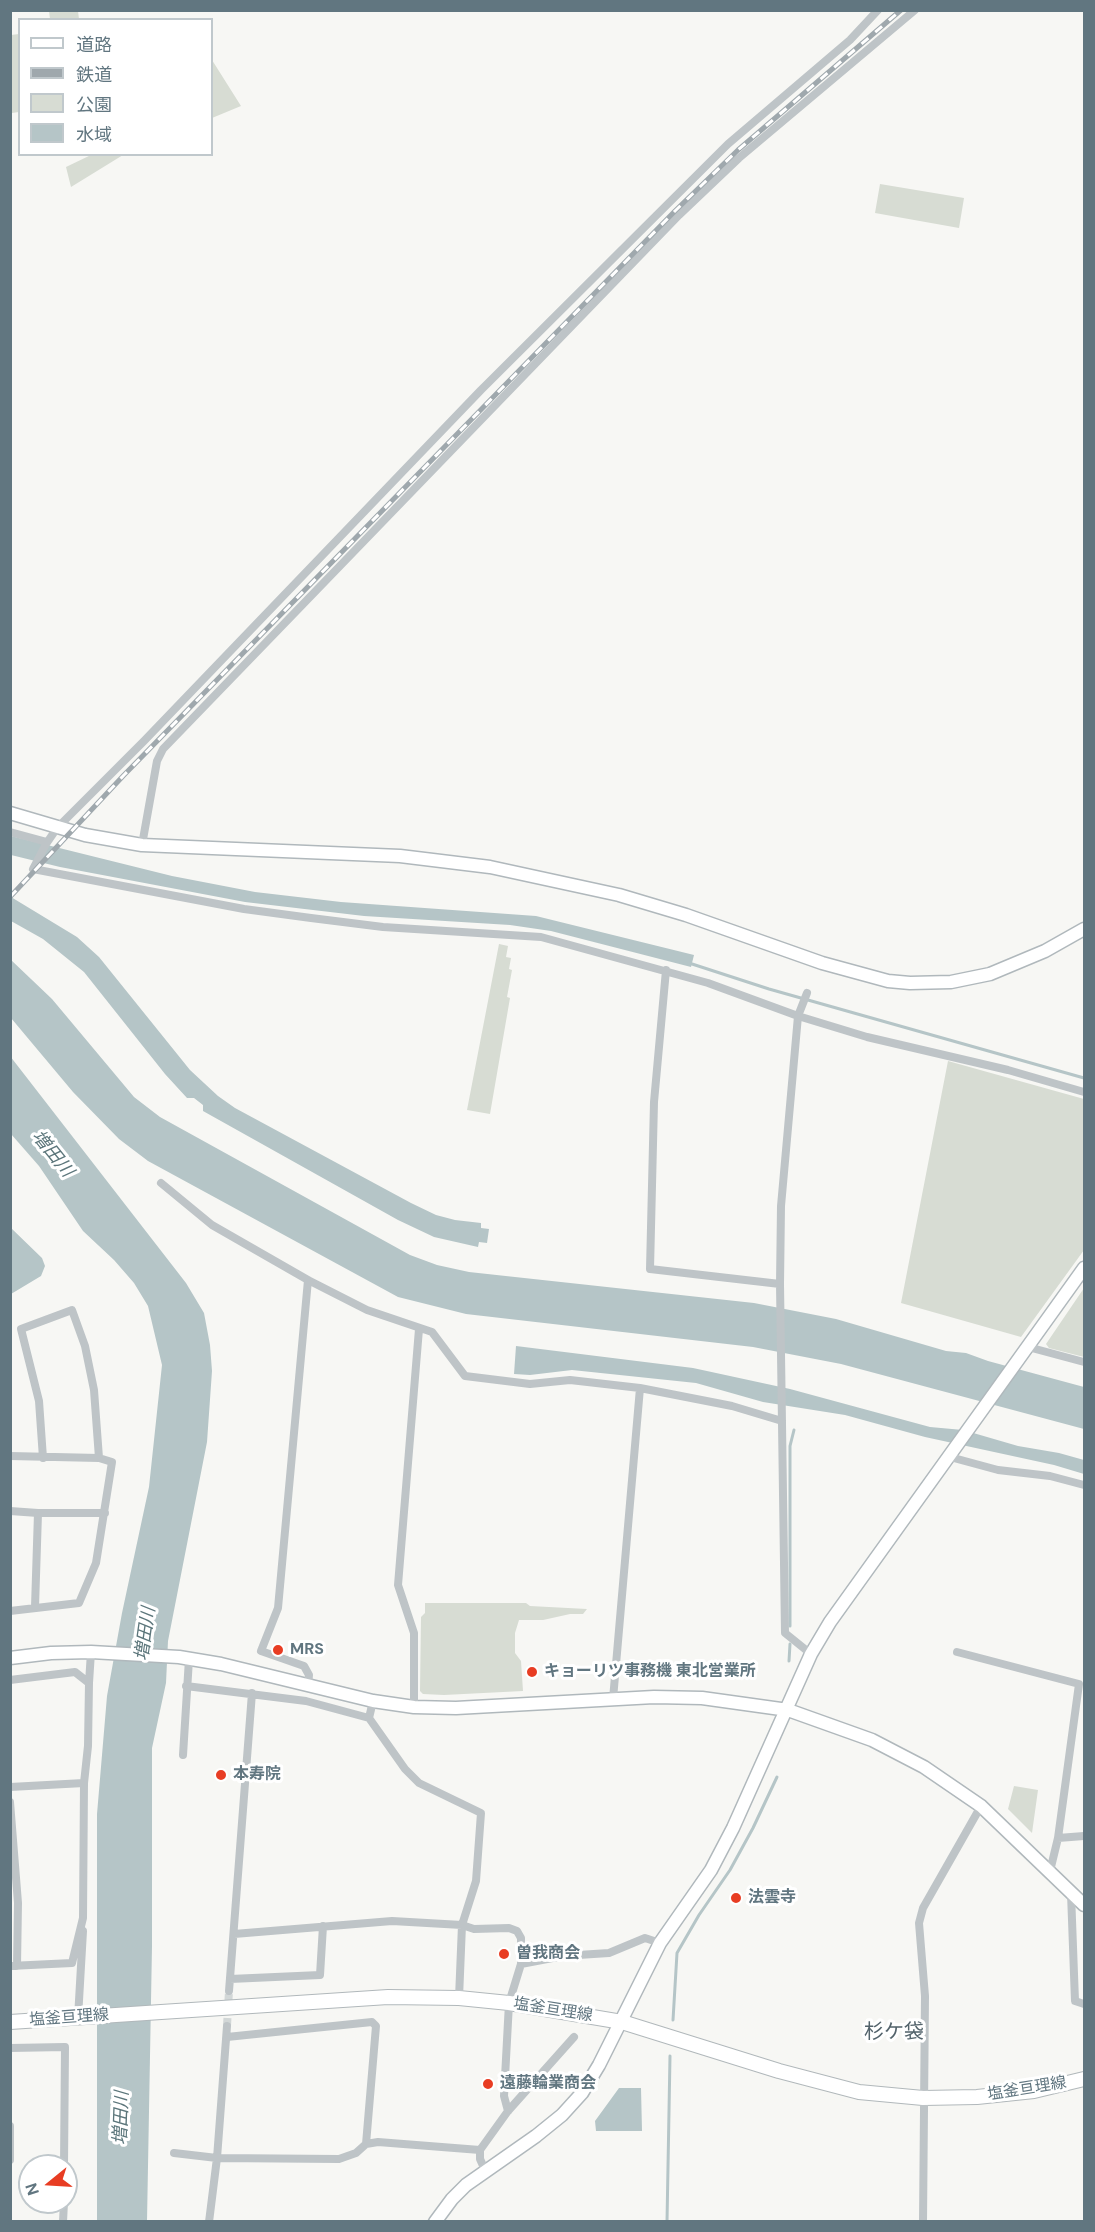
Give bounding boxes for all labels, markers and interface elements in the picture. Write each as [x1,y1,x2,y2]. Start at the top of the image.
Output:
legend [18,18,213,156]
text: 道路 [76,33,112,57]
text: 鉄道 [76,63,112,87]
text: 公園 [76,93,112,117]
text: 水域 [76,123,112,147]
water label: 増田川 [27,1126,77,1182]
water label: 増田川 [132,1606,160,1662]
place label: MRS [290,1640,324,1660]
marker: MRS [271,1643,285,1657]
place label: キョーリツ事務機 東北営業所 [544,1662,756,1682]
marker: キョーリツ事務機 東北営業所 [525,1665,539,1679]
place label: 本寿院 [233,1765,281,1785]
marker: 本寿院 [214,1768,228,1782]
place label: 法雲寺 [748,1888,796,1908]
marker: 法雲寺 [729,1891,743,1905]
place label: 曽我商会 [516,1944,580,1964]
marker: 曽我商会 [497,1947,511,1961]
street label: 塩釜亘理線 [512,1994,594,2026]
street label: 塩釜亘理線 [28,2006,110,2030]
district label: 杉ケ袋 [864,2021,924,2045]
street label: 塩釜亘理線 [986,2073,1068,2105]
place label: 遠藤輪業商会 [500,2074,596,2094]
marker: 遠藤輪業商会 [481,2077,495,2091]
water label: 増田川 [110,2091,134,2145]
north arrow [18,2154,78,2214]
text: N [21,2180,44,2198]

